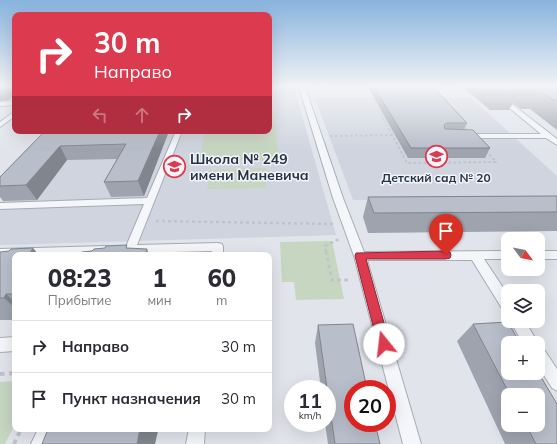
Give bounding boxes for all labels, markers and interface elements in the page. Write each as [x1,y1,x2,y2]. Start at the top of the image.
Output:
text: 30 m [94,25,160,60]
icon: right [28,28,80,80]
text: Направо [94,60,172,83]
icon: left [89,104,111,126]
icon: ahead [131,104,153,126]
icon: right [173,104,195,126]
school or university icon: Детский сад № 20 [423,143,449,169]
place label: Школа № 249 имени Маневича [190,150,309,184]
school or university icon: Школа № 249 имени Маневича [162,154,188,180]
place label: Детский сад № 20 [381,170,491,185]
pin [429,214,463,255]
icon: arrive [435,220,457,242]
north arrow [501,232,545,276]
map controls [501,232,545,432]
text: 08:23 [48,263,112,293]
text: 1 [152,263,167,293]
text: 60 [207,263,236,293]
button: layers [501,284,545,328]
text: Прибытие [48,292,112,308]
text: мин [147,292,172,308]
text: m [216,292,228,308]
position arrow [363,323,405,365]
icon: right [28,336,50,358]
button: + [501,336,545,380]
text: Направо [62,337,129,356]
text: 30 m [221,337,256,356]
speed limit sign: 20 [344,380,396,432]
icon: arrive [28,388,50,410]
text: 11 [298,388,322,413]
button: − [501,388,545,432]
text: Пункт назначения [62,389,201,408]
text: 30 m [221,389,256,408]
text: km/h [299,409,321,422]

